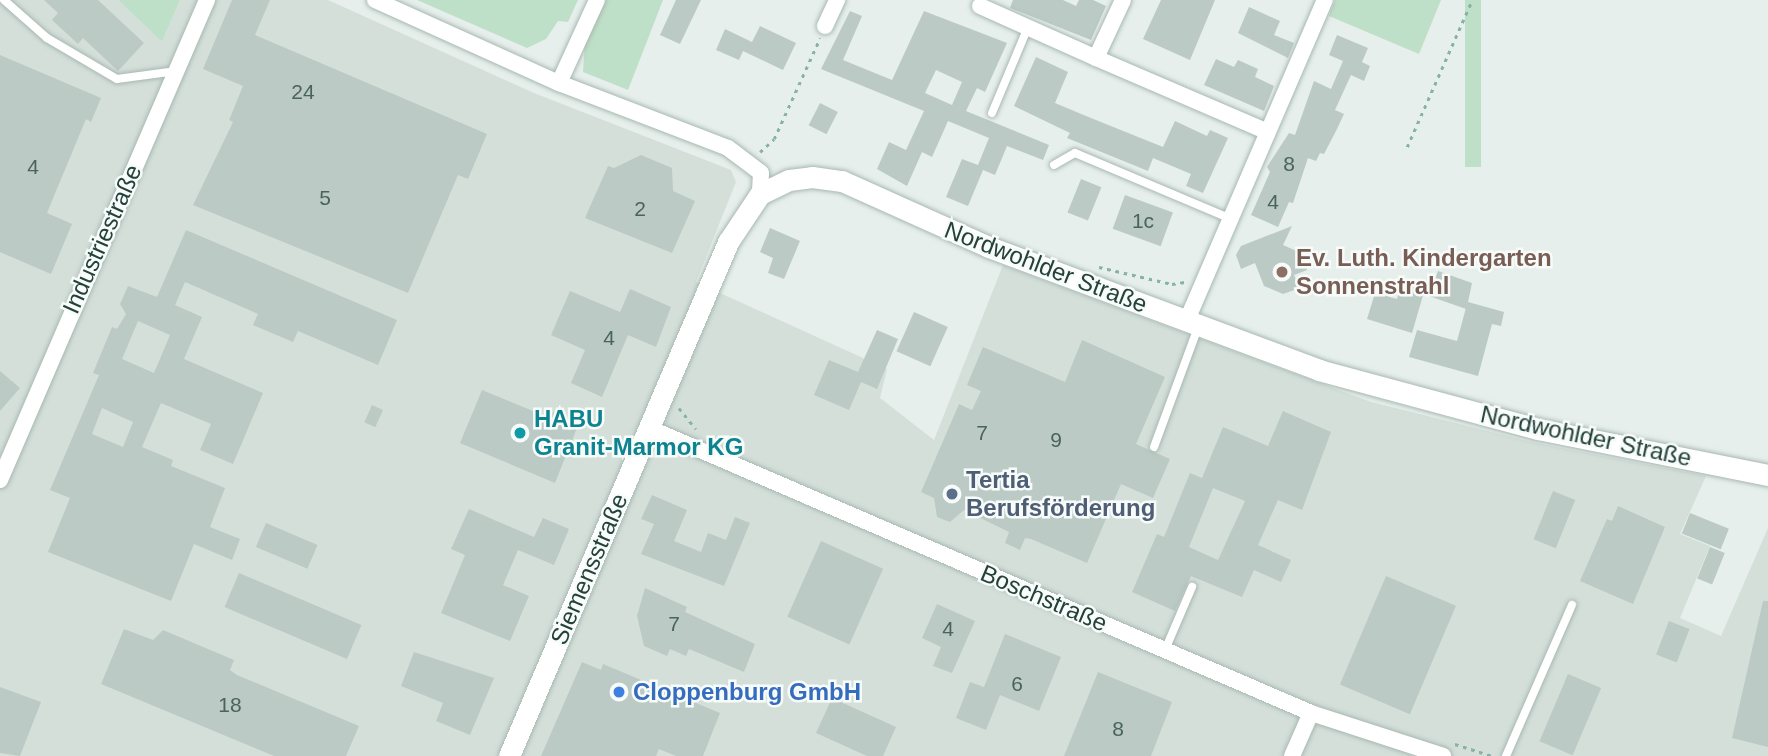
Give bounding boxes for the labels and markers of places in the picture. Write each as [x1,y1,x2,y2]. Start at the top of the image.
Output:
place label: Ev. Luth. Kindergarten Sonnenstrahl [1296,244,1552,300]
marker: Ev. Luth. Kindergarten Sonnenstrahl [1274,264,1290,280]
place label: HABU Granit-Marmor KG [534,405,743,461]
marker: HABU Granit-Marmor KG [512,425,528,441]
place label: Tertia Berufsförderung [966,466,1155,522]
marker: Tertia Berufsförderung [944,486,960,502]
place label: Cloppenburg GmbH [633,678,861,706]
marker: Cloppenburg GmbH [611,684,627,700]

